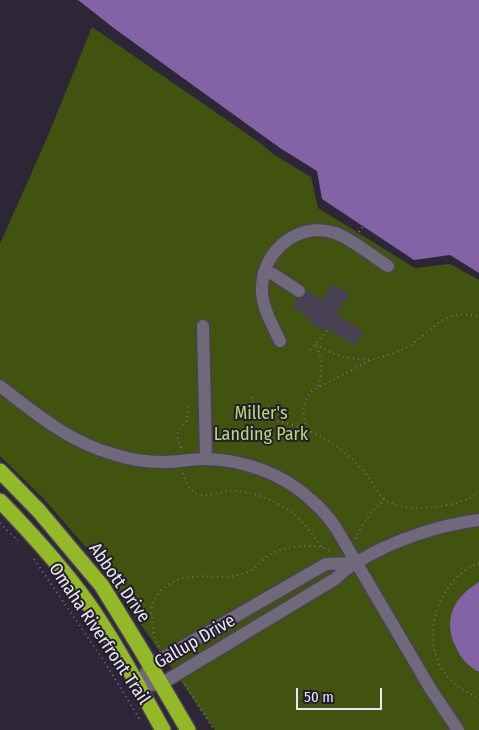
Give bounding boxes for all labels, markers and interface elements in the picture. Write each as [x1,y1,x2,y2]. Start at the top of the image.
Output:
park label: Miller's Landing Park [214,403,308,446]
street label: Abbott Drive [84,539,154,627]
street label: Omaha Riverfront Trail [44,559,154,709]
street label: Gallup Drive [151,610,239,674]
scale bar [299,678,385,710]
text: 50 m [304,688,334,706]

